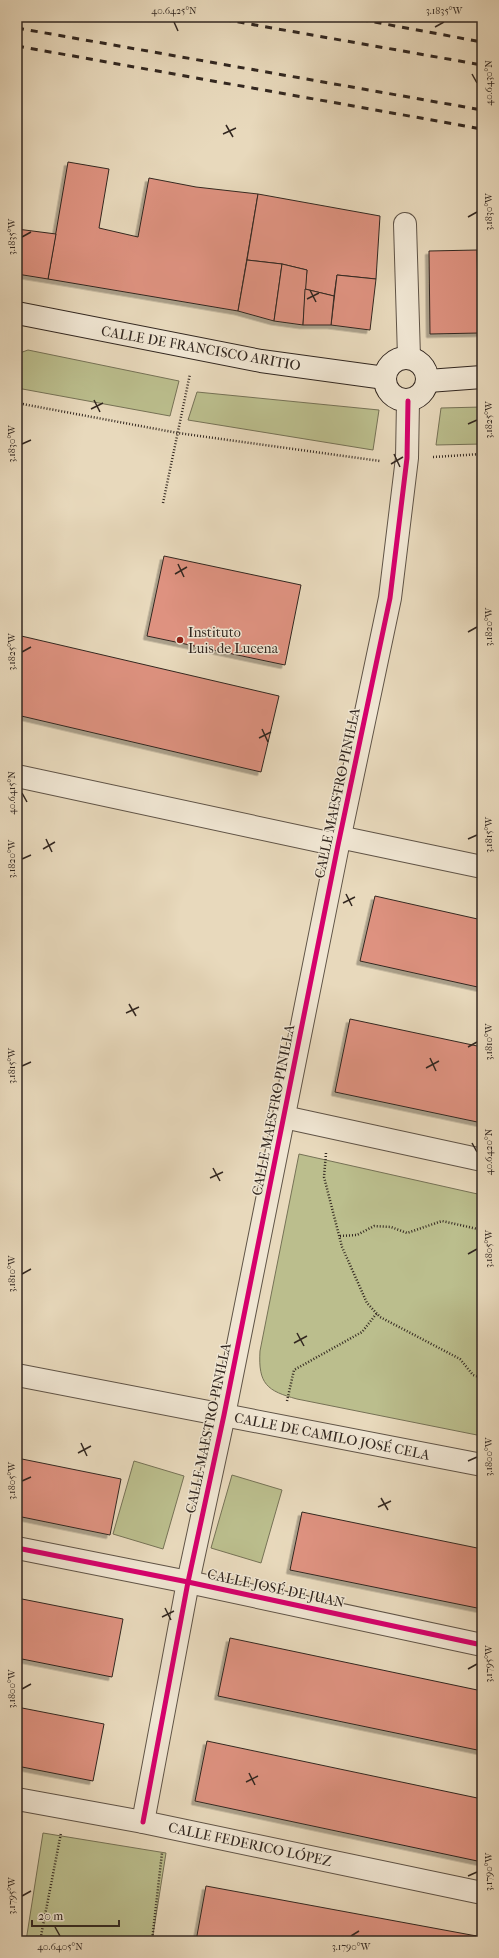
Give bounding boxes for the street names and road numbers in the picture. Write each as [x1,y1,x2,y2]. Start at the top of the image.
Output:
street label: CALLE DE FRANCISCO ARITIO [100,323,302,374]
street label: CALLE MAESTRO PINILLA [311,705,364,880]
street label: CALLE MAESTRO PINILLA [249,1022,299,1197]
street label: CALLE MAESTRO PINILLA [182,1340,235,1515]
street label: CALLE DE CAMILO JOSÉ CELA [233,1408,432,1464]
street label: CALLE JOSÉ DE JUAN [206,1565,347,1611]
street label: CALLE FEDERICO LÓPEZ [167,1818,334,1870]

